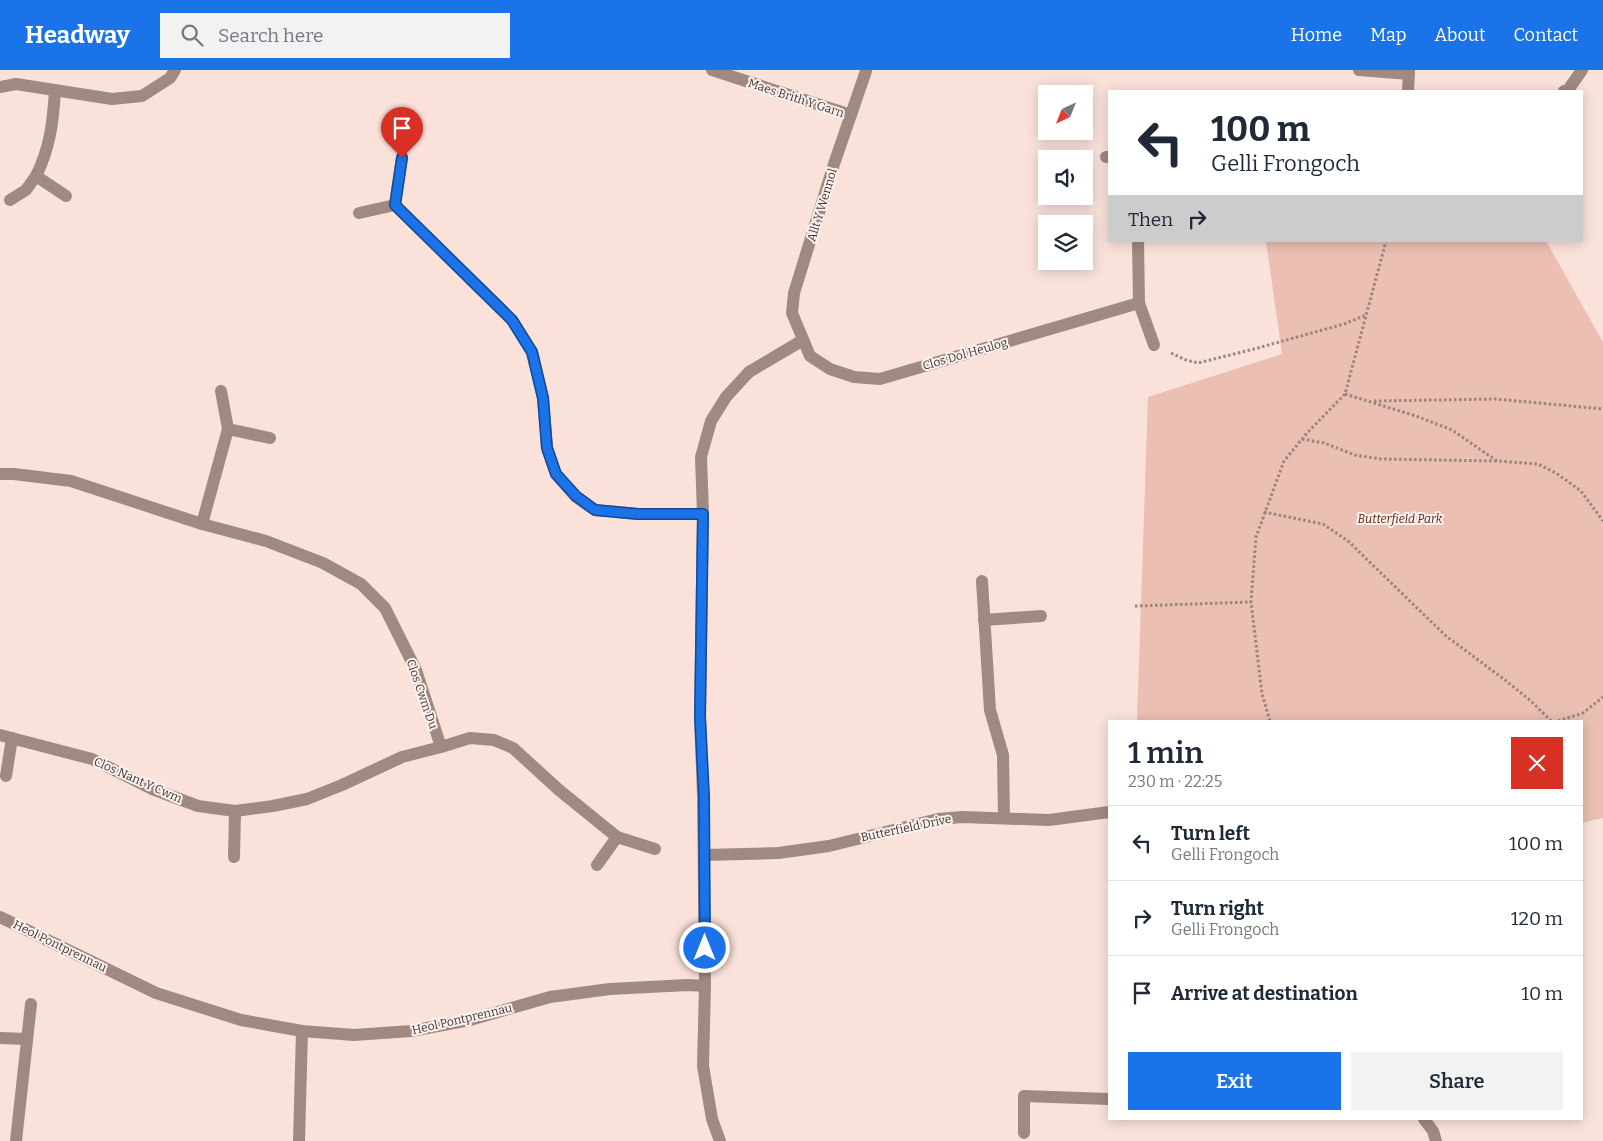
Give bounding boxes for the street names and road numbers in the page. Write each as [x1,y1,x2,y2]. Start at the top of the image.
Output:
street label: Maes Brith Y Garn [746,76,846,120]
street label: Allt Y Wennol [804,166,840,243]
street label: Clos Dol Heulog [921,335,1009,373]
street label: Clos Cwm Du [404,657,441,731]
street label: Clos Nant Y Cwm [92,754,185,806]
street label: Butterfield Drive [859,812,953,844]
street label: Heol Pontprennau [11,917,110,975]
street label: Heol Pontprennau [411,1001,514,1037]

